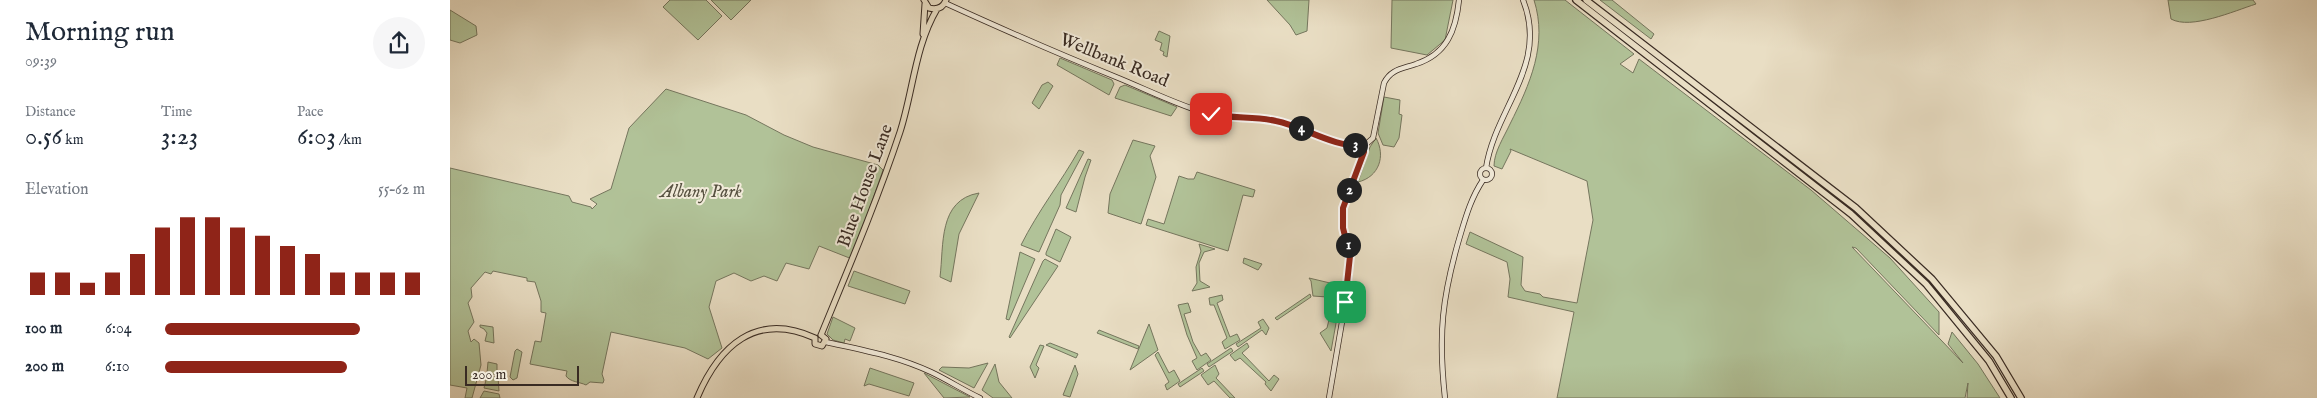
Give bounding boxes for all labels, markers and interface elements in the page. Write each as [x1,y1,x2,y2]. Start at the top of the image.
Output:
text: Morning run [25,15,175,50]
button: share [373,17,425,69]
street label: Wellbank Road [1056,29,1172,93]
text: 09:39 [25,52,57,72]
pin [1190,93,1232,135]
icon: check [1197,100,1225,128]
text: Distance [25,103,76,121]
text: Time [161,103,192,121]
text: Pace [297,103,324,121]
pin: 4 [1288,116,1314,140]
text: 4 [1298,119,1305,137]
text: 0.56 [25,121,62,153]
text: 3:23 [161,121,198,153]
text: 6:03 [297,121,336,153]
street label: Blue House Lane [833,121,899,251]
text: km [62,131,84,149]
text: /km [336,131,362,149]
pin: 3 [1342,132,1368,158]
text: 3 [1353,136,1358,154]
pin: 2 [1336,178,1362,202]
text: Elevation [25,180,88,200]
text: 55–62 m [378,180,425,200]
park label: Albany Park [658,181,742,204]
text: 2 [1346,181,1353,199]
pin: 1 [1336,232,1360,258]
text: 1 [1346,236,1351,254]
pin [1324,281,1366,323]
icon: arrive [1331,288,1359,316]
text: 100 m [25,319,62,339]
text: 6:04 [105,319,132,339]
text: 200 m [25,357,64,377]
text: 6:10 [105,357,130,377]
scale bar [465,363,579,386]
text: 200 m [472,366,506,384]

